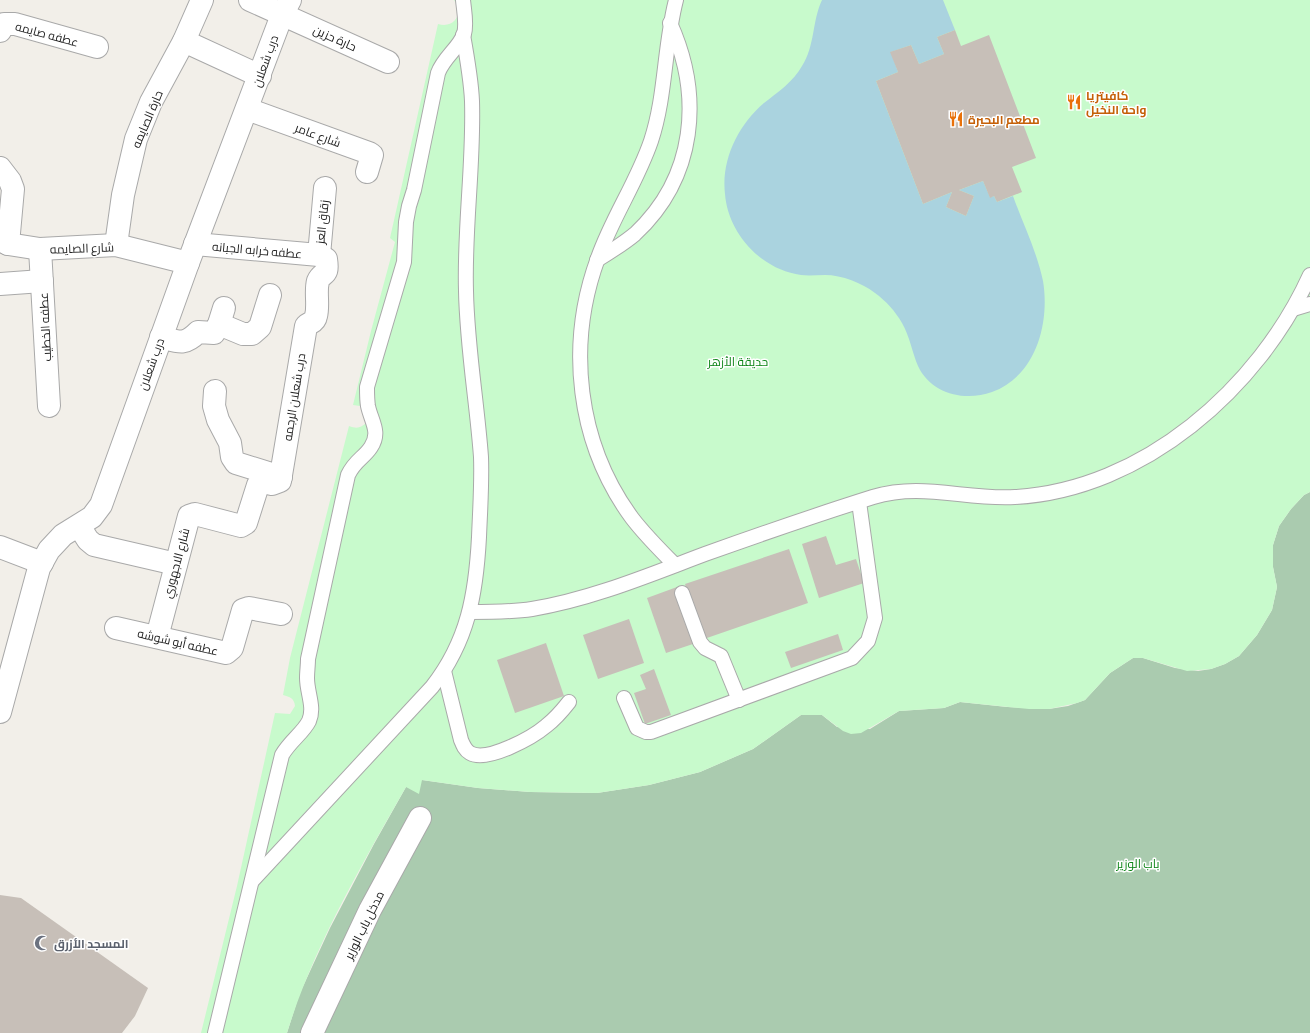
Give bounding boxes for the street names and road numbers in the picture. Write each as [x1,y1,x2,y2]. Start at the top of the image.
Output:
street label: عطفه صايمه [14,17,80,51]
street label: حارة حزين [311,21,359,55]
street label: درب شعلان [248,32,282,89]
street label: حارة الصايمه [127,87,167,151]
street label: شارع عامر [292,119,343,151]
street label: زقاق العز [311,199,333,246]
street label: شارع الصايمه [50,238,114,258]
street label: عطفه خرابه الجبانه [211,238,303,262]
street label: عطفه الخطيب [35,292,55,362]
street label: درب شعلان [134,335,168,392]
street label: درب شعلان الرجمه [279,352,309,442]
street label: شارع الاجهوري [158,526,195,601]
street label: عطفه أبو شوشه [136,624,220,660]
street label: مدخل باب الوزير [340,888,388,963]

